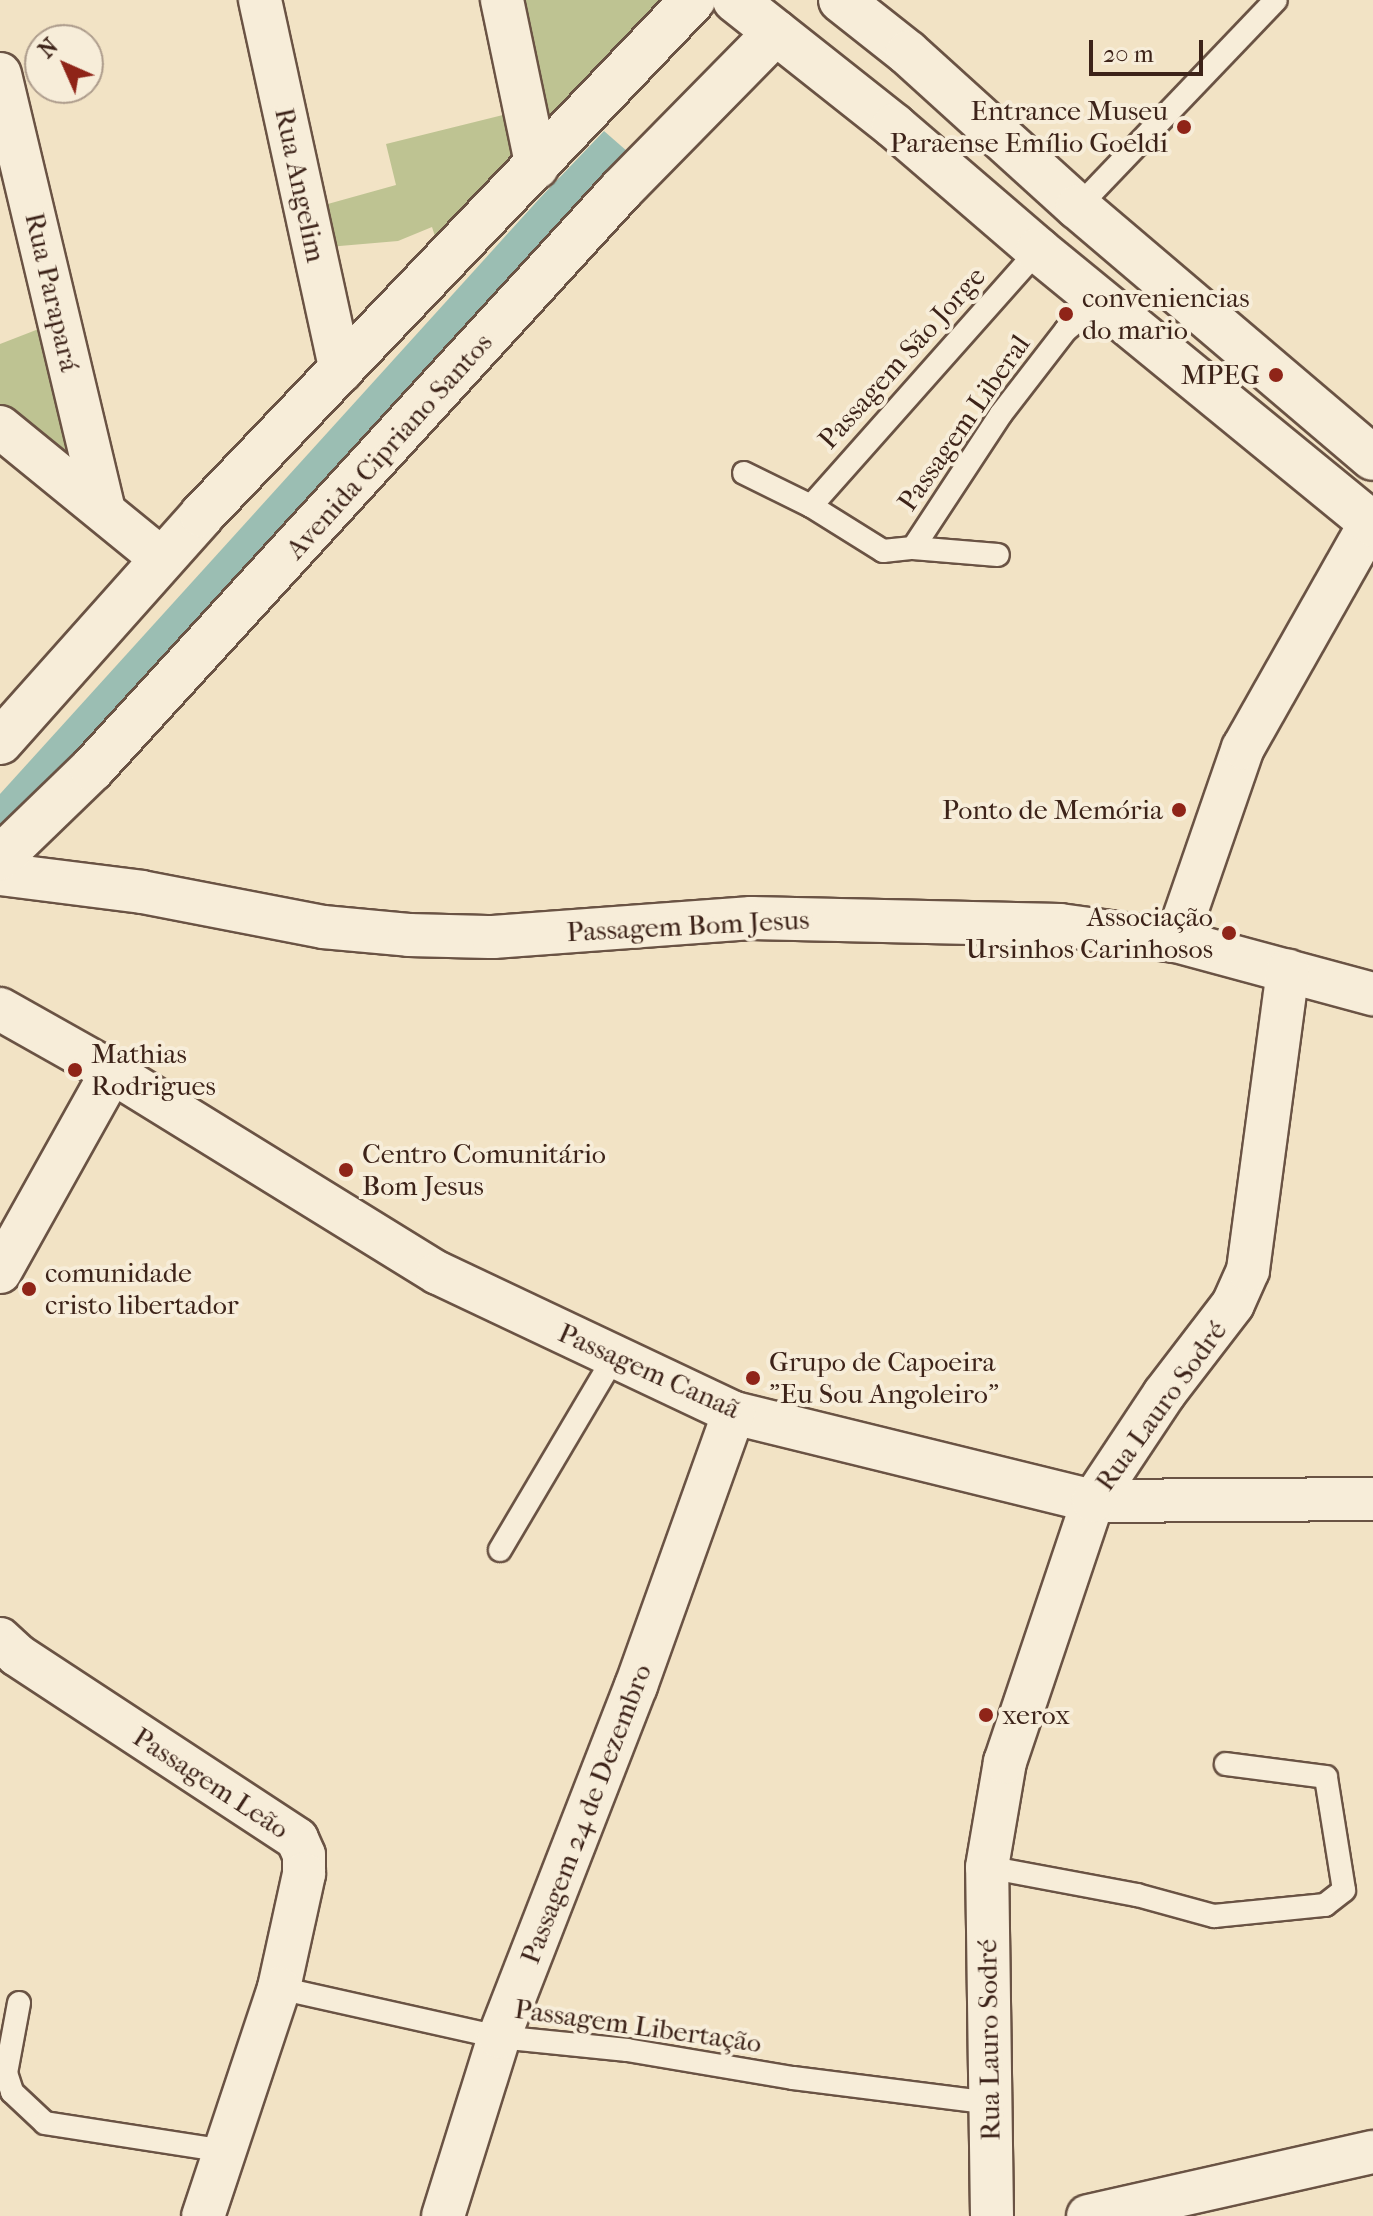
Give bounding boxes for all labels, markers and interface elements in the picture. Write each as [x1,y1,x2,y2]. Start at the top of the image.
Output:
north arrow [24,24,104,104]
scale bar [1093,24,1207,74]
text: N [33,33,64,64]
text: 20 m [1103,40,1154,68]
place label: Entrance Museu Paraense Emílio Goeldi [890,94,1168,160]
street label: Rua Angelim [267,105,333,265]
marker: Entrance Museu Paraense Emílio Goeldi [1175,118,1193,136]
street label: Rua Parapará [17,209,87,375]
street label: Passagem São Jorge [811,260,993,456]
place label: conveniencias do mario [1082,281,1250,347]
marker: conveniencias do mario [1057,305,1075,323]
street label: Avenida Cipriano Santos [279,326,499,566]
street label: Passagem Liberal [891,328,1037,518]
place label: MPEG [1181,358,1260,392]
marker: MPEG [1267,366,1285,384]
place label: Ponto de Memória [942,793,1163,827]
marker: Ponto de Memória [1170,801,1188,819]
place label: Associação Ursinhos Carinhosos [965,900,1213,966]
street label: Passagem Bom Jesus [566,903,810,949]
marker: Associação Ursinhos Carinhosos [1220,924,1238,942]
place label: Mathias Rodrigues [91,1037,216,1103]
marker: Mathias Rodrigues [66,1061,84,1079]
place label: Centro Comunitário Bom Jesus [362,1137,606,1203]
marker: Centro Comunitário Bom Jesus [337,1161,355,1179]
place label: comunidade cristo libertador [45,1256,239,1322]
marker: comunidade cristo libertador [20,1280,38,1298]
street label: Rua Lauro Sodré [1088,1315,1234,1497]
street label: Passagem Canaã [553,1316,745,1426]
place label: Grupo de Capoeira "Eu Sou Angoleiro" [769,1345,999,1411]
marker: Grupo de Capoeira "Eu Sou Angoleiro" [744,1369,762,1387]
street label: Passagem 24 de Dezembro [513,1659,659,1969]
place label: xerox [1002,1698,1070,1732]
marker: xerox [977,1706,995,1724]
street label: Passagem Leão [127,1720,295,1846]
street label: Rua Lauro Sodré [970,1939,1008,2141]
street label: Passagem Libertação [512,1992,764,2060]

